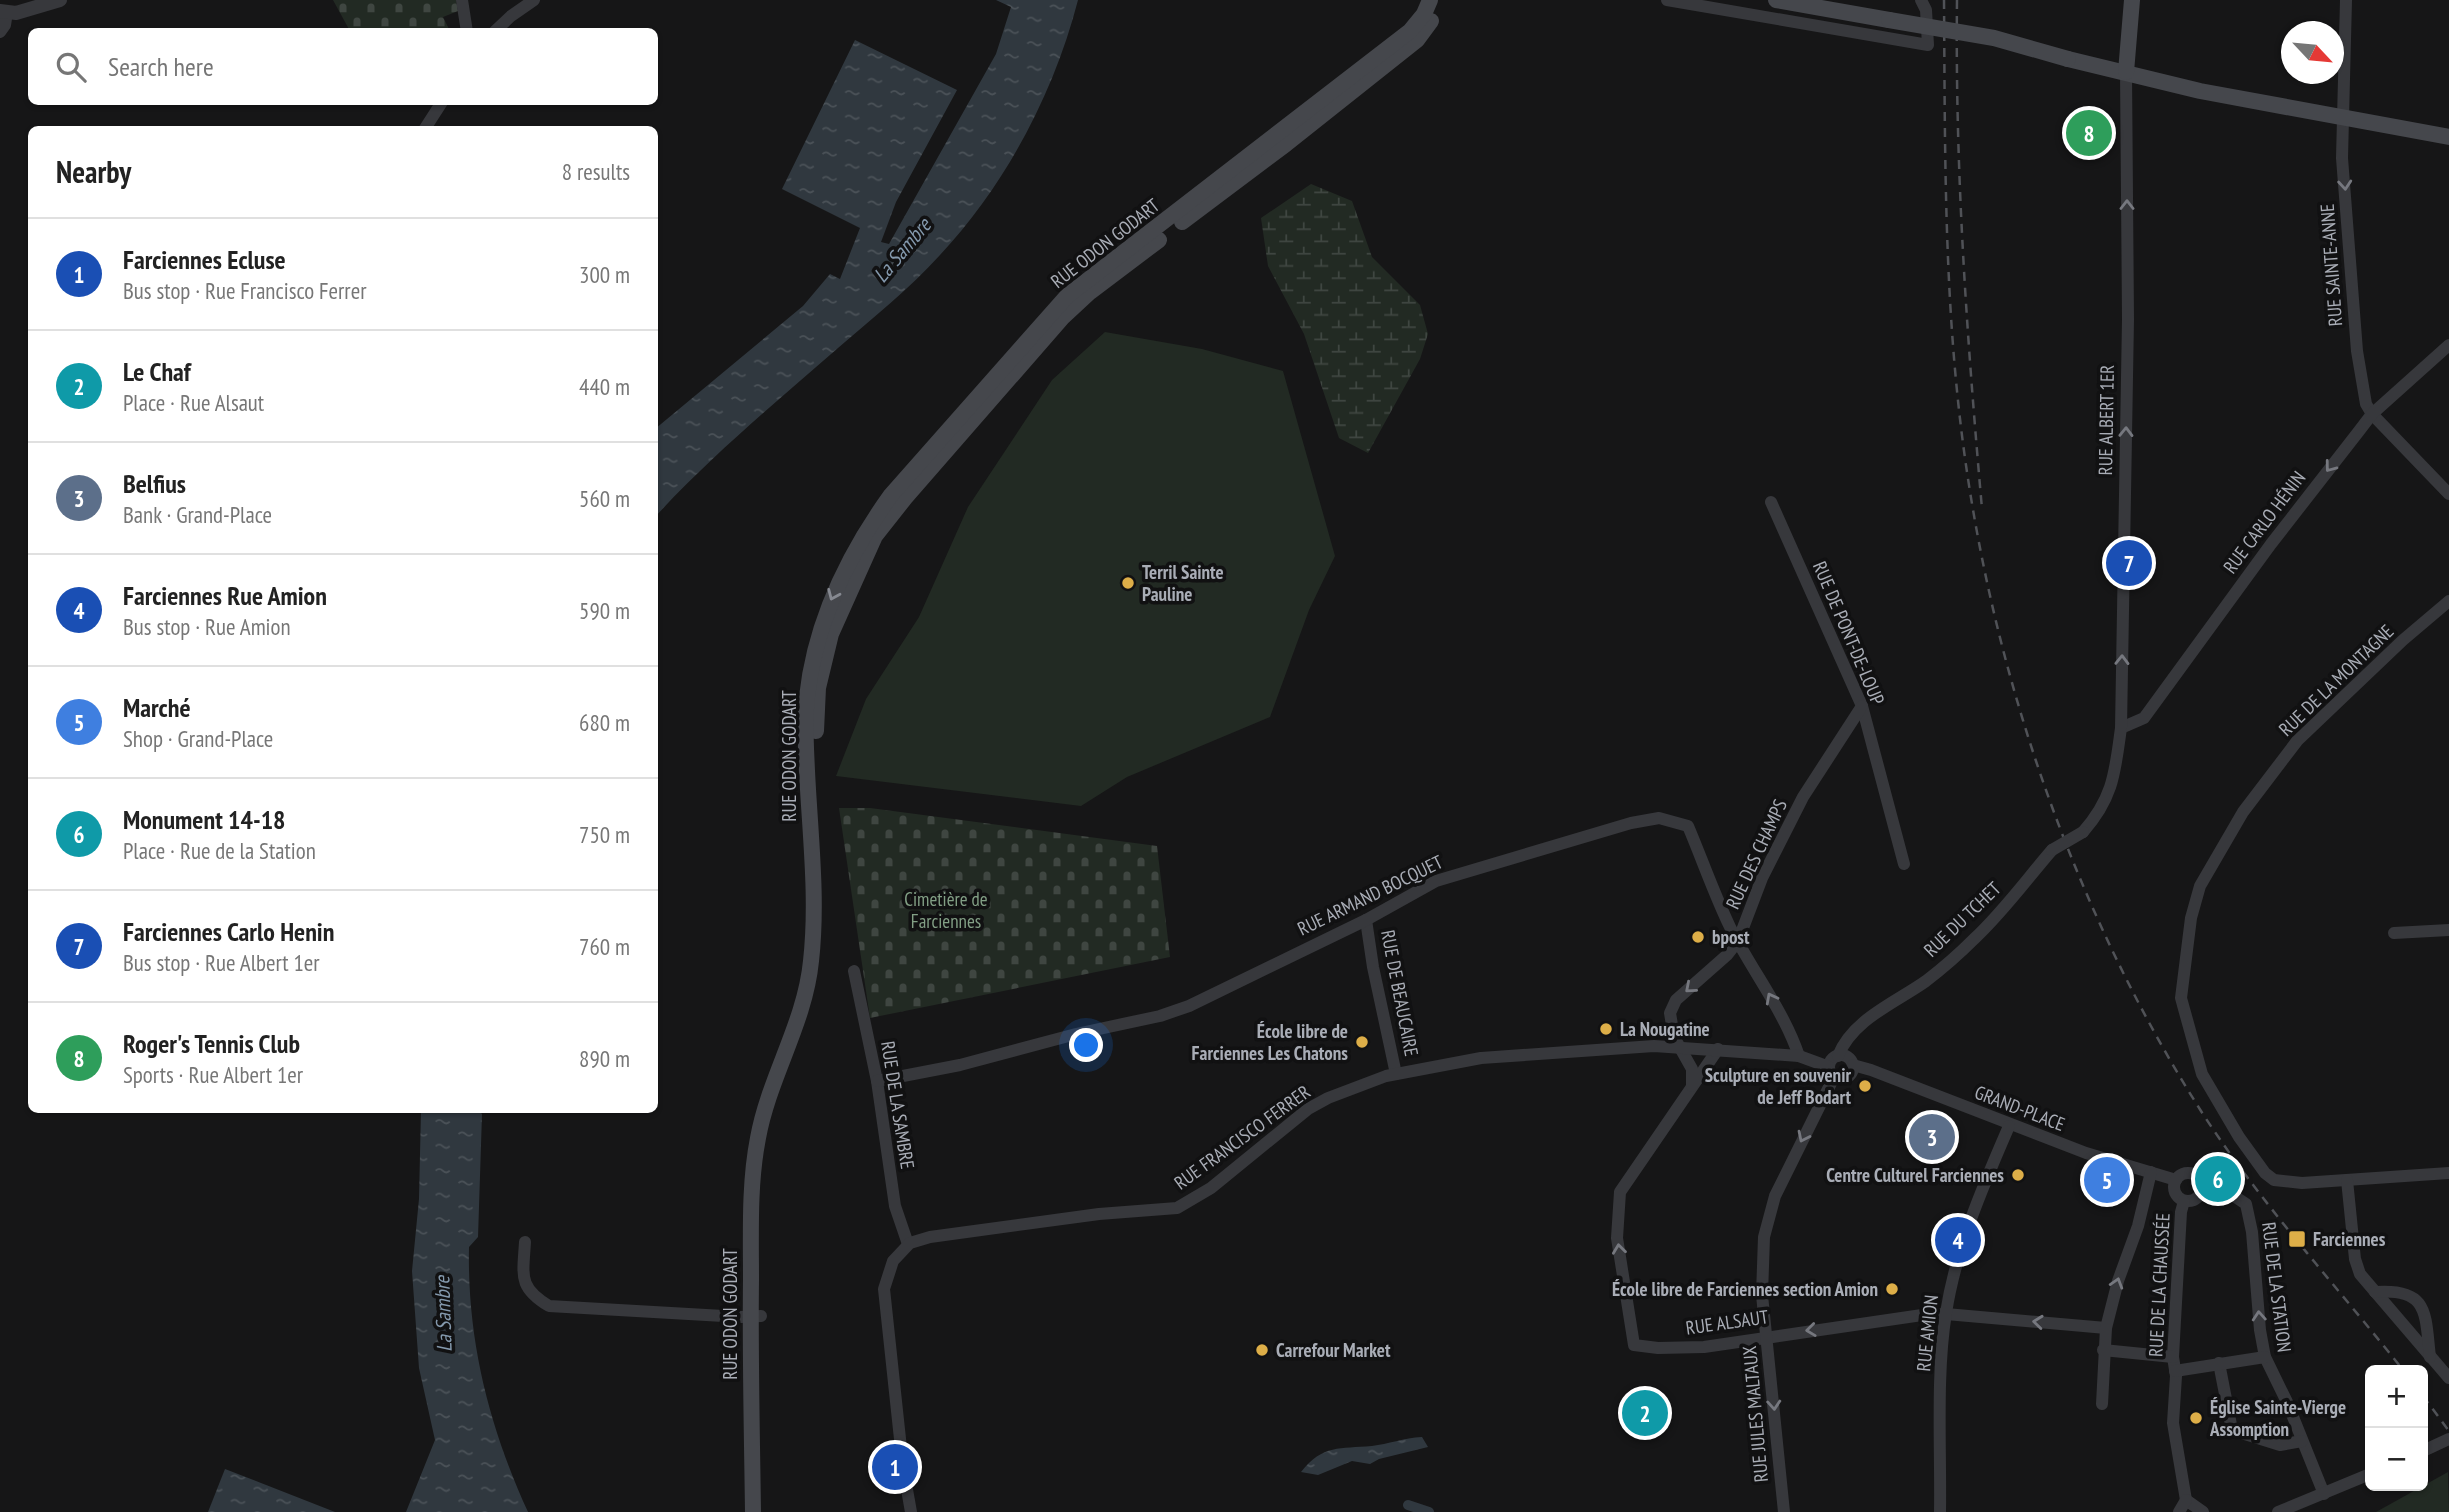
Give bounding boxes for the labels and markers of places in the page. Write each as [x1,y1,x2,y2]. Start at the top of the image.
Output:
pin: 8 [2066,107,2112,159]
pin: 7 [2106,537,2152,589]
place label: Terril Sainte Pauline [1142,560,1224,606]
marker: Terril Sainte Pauline [1120,575,1136,591]
place label: bpost [1712,925,1750,949]
marker: bpost [1690,929,1706,945]
place label: La Nougatine [1620,1017,1710,1041]
place label: École libre de Farciennes Les Chatons [1192,1019,1348,1065]
marker: La Nougatine [1598,1021,1614,1037]
marker: École libre de Farciennes Les Chatons [1354,1034,1370,1050]
place label: Sculpture en souvenir de Jeff Bodart [1705,1063,1851,1109]
marker: Sculpture en souvenir de Jeff Bodart [1857,1078,1873,1094]
pin: 3 [1909,1111,1955,1163]
pin: 6 [2195,1153,2241,1205]
pin: 5 [2084,1154,2130,1206]
place label: Centre Culturel Farciennes [1826,1163,2004,1187]
marker: Centre Culturel Farciennes [2010,1167,2026,1183]
pin: 4 [1935,1214,1981,1266]
place label: Farciennes [2313,1227,2386,1251]
marker: Farciennes [2287,1229,2307,1249]
place label: École libre de Farciennes section Amion [1612,1277,1878,1301]
marker: École libre de Farciennes section Amion [1884,1281,1900,1297]
place label: Carrefour Market [1276,1338,1391,1362]
marker: Carrefour Market [1254,1342,1270,1358]
pin: 2 [1622,1387,1668,1439]
place label: Église Sainte-Vierge Assomption [2209,1395,2346,1441]
marker: Église Sainte-Vierge Assomption [2188,1410,2204,1426]
pin: 1 [872,1441,918,1493]

